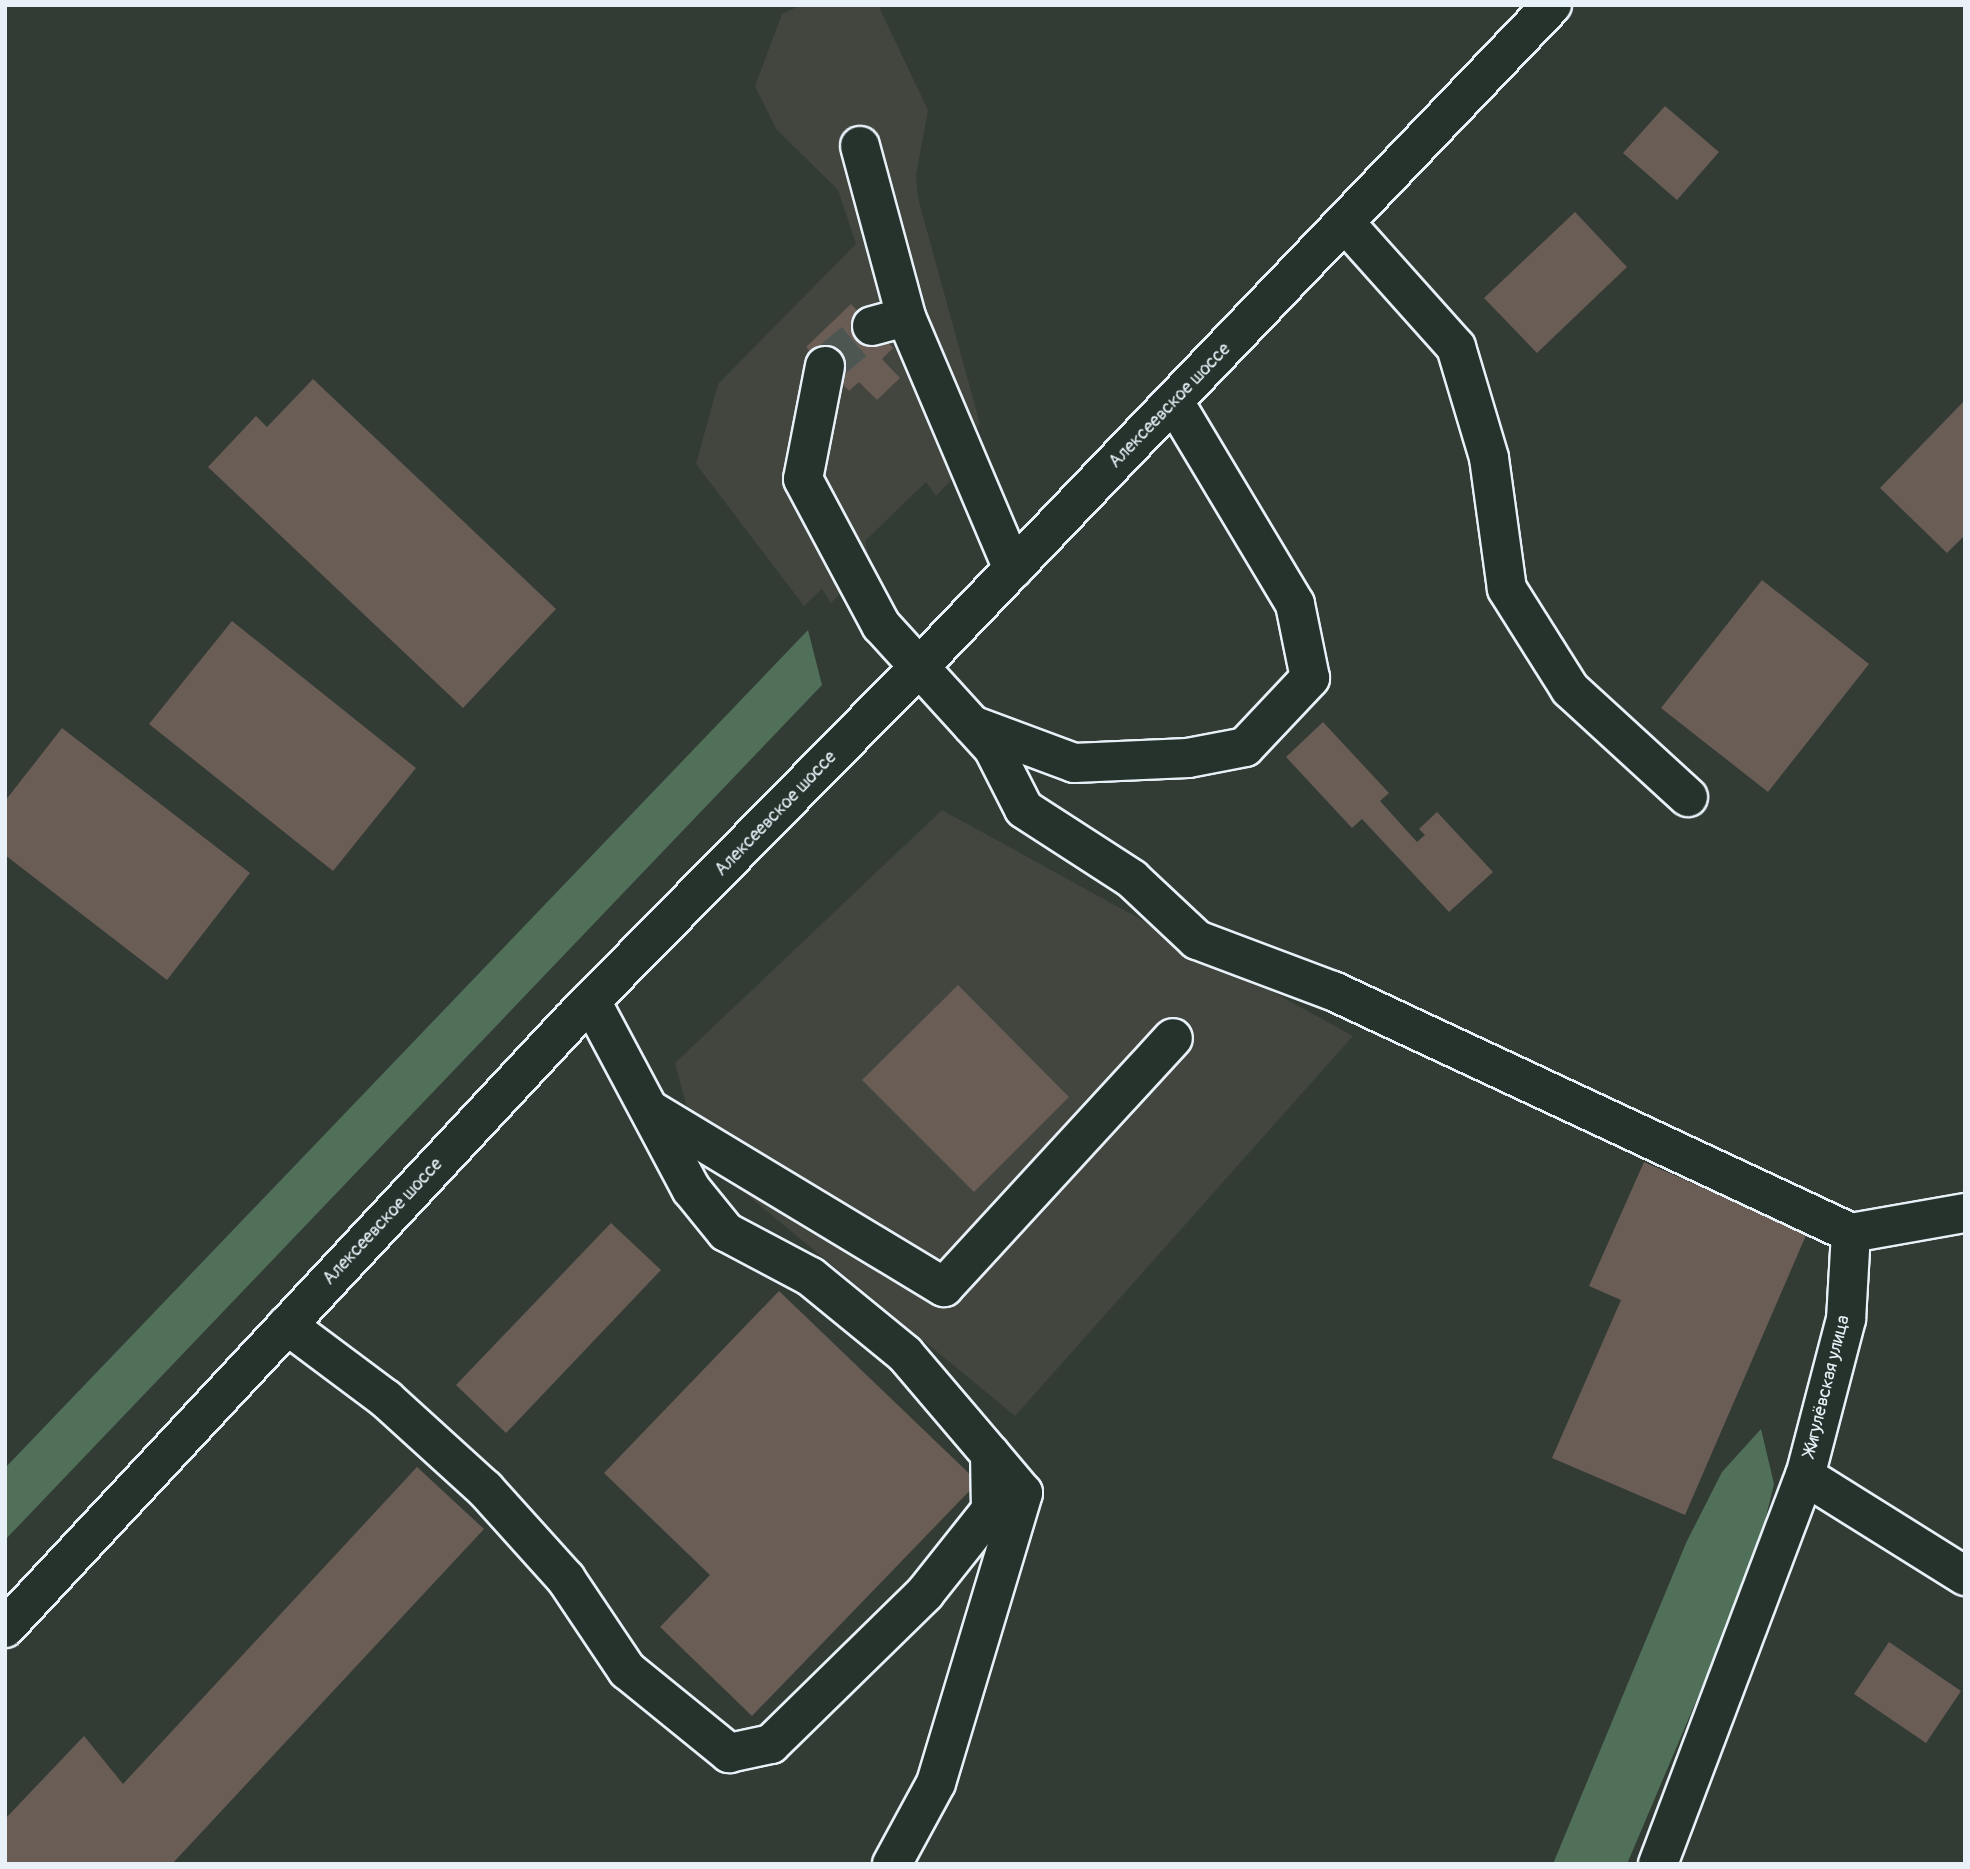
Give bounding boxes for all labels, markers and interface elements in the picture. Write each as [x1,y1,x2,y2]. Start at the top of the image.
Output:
street label: Алексеевское шоссе [1105,339,1235,473]
street label: Алексеевское шоссе [711,747,841,881]
street label: Алексеевское шоссе [319,1154,447,1290]
street label: Жигулёвская улица [1799,1313,1855,1459]

